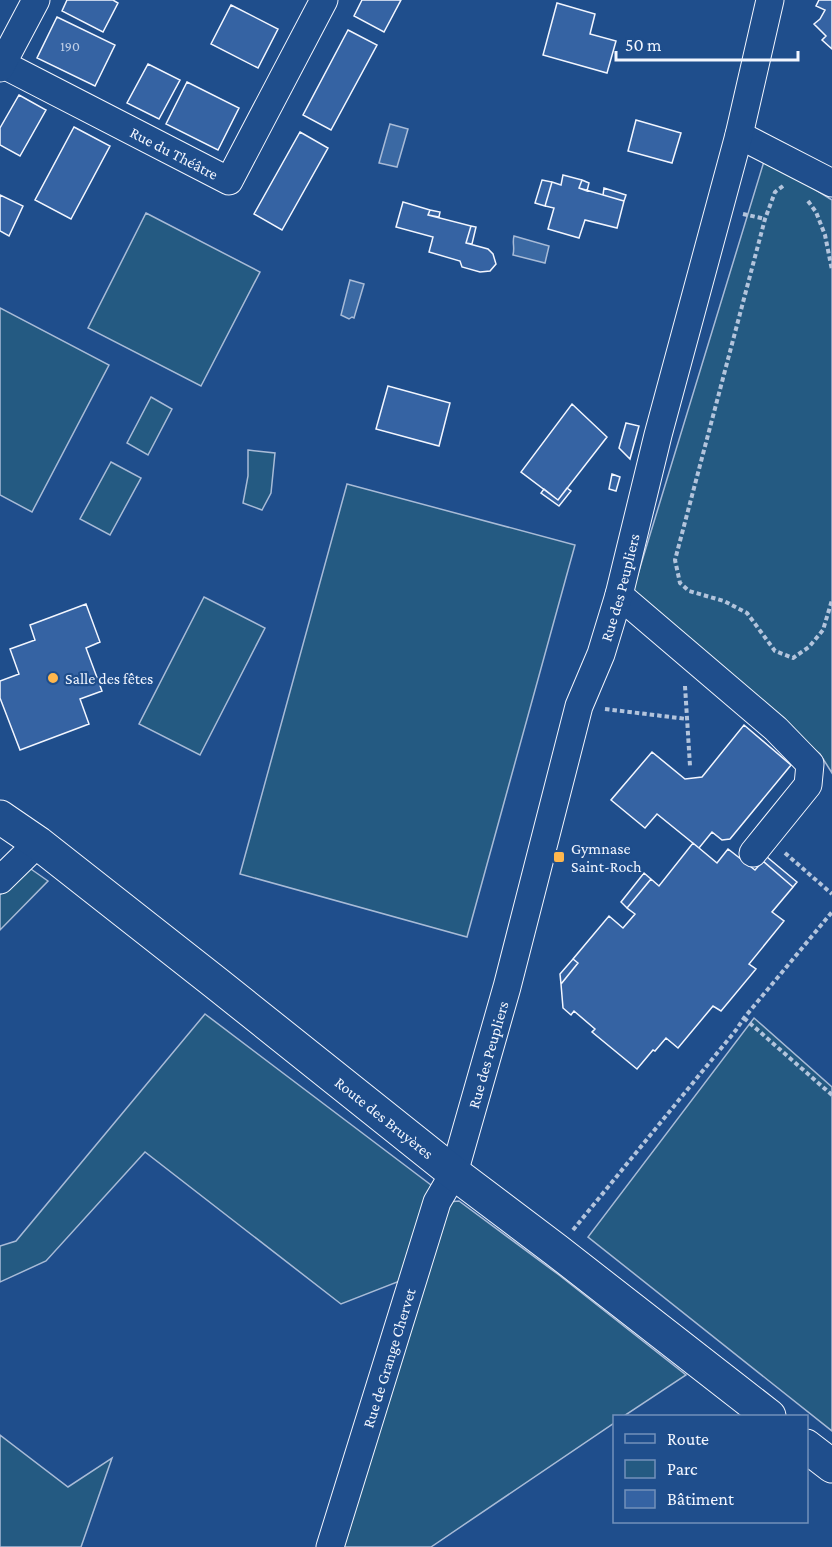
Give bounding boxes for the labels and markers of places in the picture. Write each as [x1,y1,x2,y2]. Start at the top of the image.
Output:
place label: Salle des fêtes [65,670,153,687]
marker: Salle des fêtes [46,671,60,685]
place label: Gymnase Saint-Roch [571,840,642,875]
marker: Gymnase Saint-Roch [552,850,566,864]

